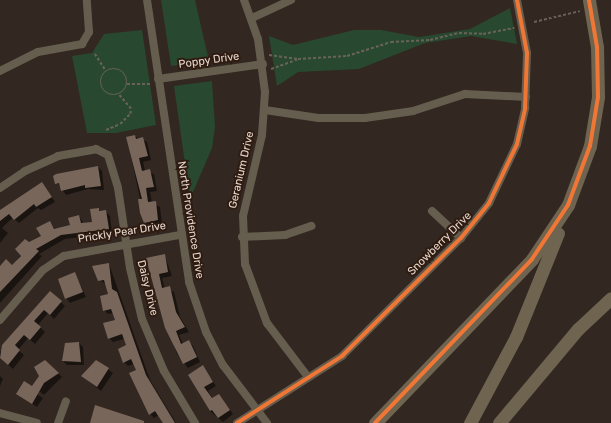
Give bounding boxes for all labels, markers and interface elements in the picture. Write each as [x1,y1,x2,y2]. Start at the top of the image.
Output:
street label: Poppy Drive [178,50,240,72]
street label: Geranium Drive [227,130,257,210]
street label: North Providence Drive [174,160,206,280]
street label: Snowberry Drive [405,209,475,279]
street label: Prickly Pear Drive [77,219,167,247]
street label: Daisy Drive [134,259,160,317]

